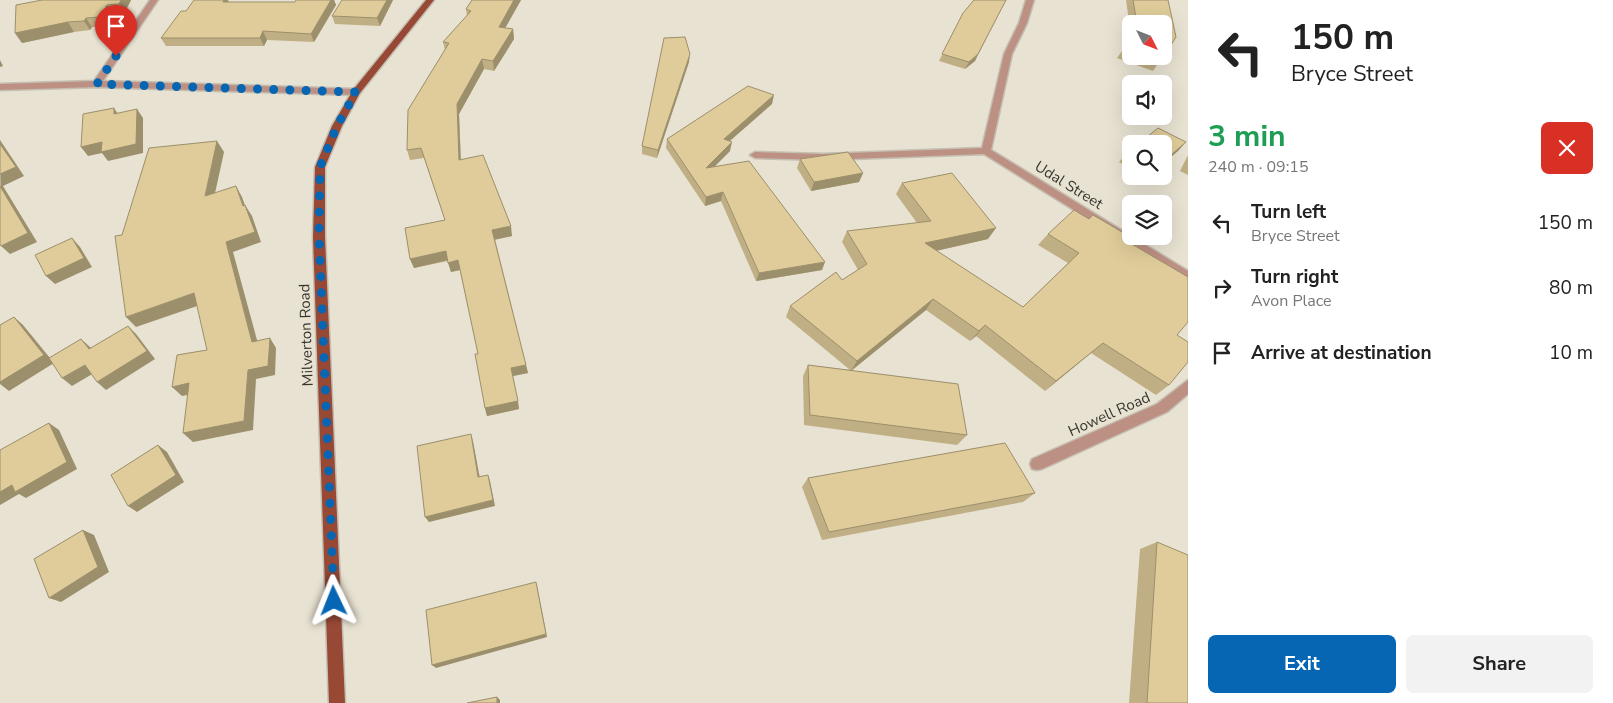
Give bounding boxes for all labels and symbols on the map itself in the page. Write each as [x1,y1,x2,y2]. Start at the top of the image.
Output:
pin [95,5,137,56]
north arrow [1122,15,1172,65]
street label: Udal Street [1031,156,1108,214]
street label: Milverton Road [294,283,318,387]
street label: Howell Road [1065,387,1153,441]
position arrow [307,574,359,626]

